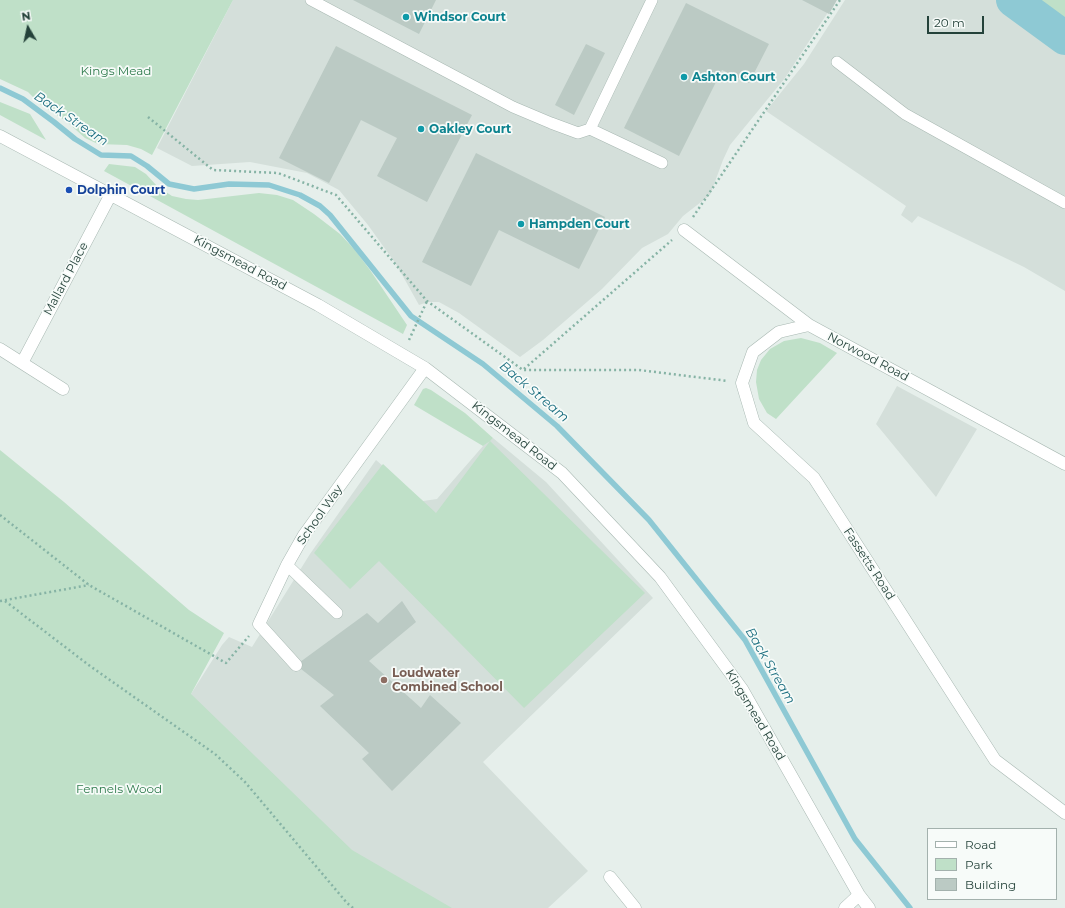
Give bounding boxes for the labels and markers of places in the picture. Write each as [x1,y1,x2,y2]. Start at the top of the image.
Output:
place label: Windsor Court [414,10,506,24]
marker: Windsor Court [401,12,411,22]
place label: Ashton Court [692,70,776,84]
marker: Ashton Court [679,72,689,82]
place label: Oakley Court [429,122,511,136]
marker: Oakley Court [416,124,426,134]
place label: Dolphin Court [77,183,165,197]
marker: Dolphin Court [64,185,74,195]
place label: Hampden Court [529,217,630,231]
marker: Hampden Court [516,219,526,229]
place label: Loudwater Combined School [392,666,503,694]
marker: Loudwater Combined School [379,675,389,685]

